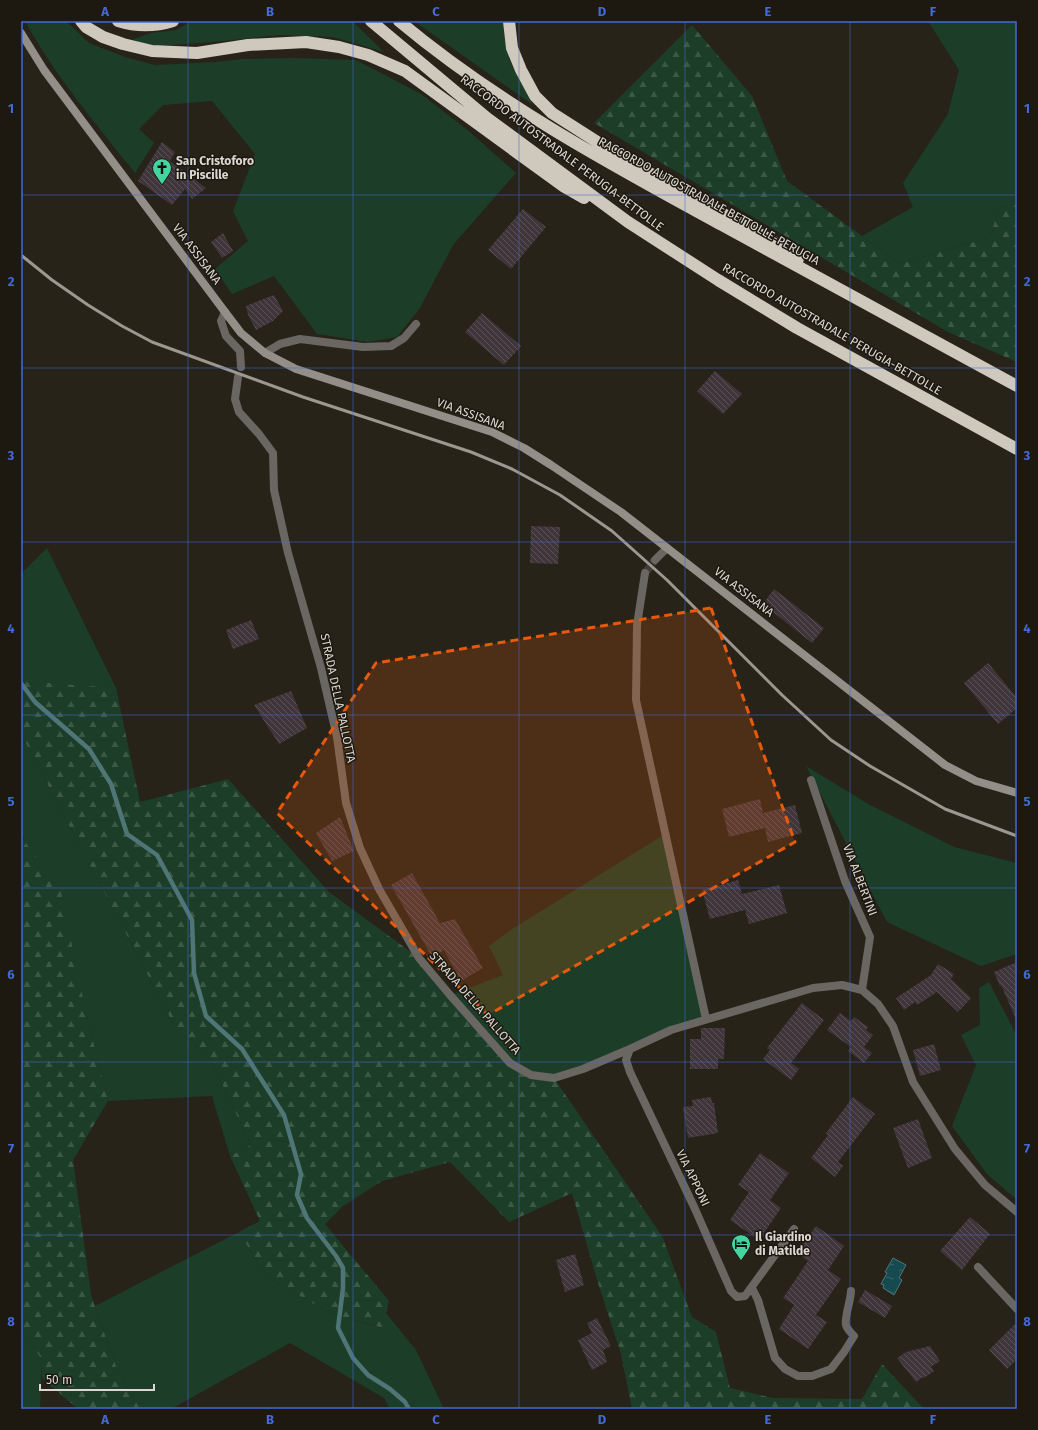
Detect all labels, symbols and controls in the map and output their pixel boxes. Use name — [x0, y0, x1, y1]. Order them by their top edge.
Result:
text: A — [100, 4, 109, 19]
text: B — [266, 4, 274, 19]
text: C — [432, 4, 440, 19]
text: D — [598, 4, 607, 19]
text: E — [765, 4, 772, 19]
text: F — [930, 4, 937, 19]
street label: RACCORDO AUTOSTRADALE PERUGIA-BETTOLLE — [458, 72, 666, 234]
text: 1 — [8, 101, 14, 116]
text: 1 — [1024, 101, 1030, 116]
street label: RACCORDO AUTOSTRADALE BETTOLLE-PERUGIA — [596, 134, 822, 268]
place label: San Cristoforo in Piscille — [176, 154, 254, 182]
church icon: San Cristoforo in Piscille — [151, 157, 173, 185]
street label: VIA ASSISANA — [170, 221, 224, 287]
street label: RACCORDO AUTOSTRADALE PERUGIA-BETTOLLE — [720, 260, 944, 398]
text: 2 — [8, 274, 15, 289]
text: 2 — [1024, 274, 1031, 289]
street label: VIA ASSISANA — [435, 395, 507, 433]
text: 3 — [7, 448, 15, 463]
text: 3 — [1023, 448, 1031, 463]
street label: VIA ASSISANA — [711, 564, 777, 620]
text: 4 — [7, 621, 15, 636]
text: 4 — [1023, 621, 1031, 636]
street label: STRADA DELLA PALLOTTA — [317, 632, 359, 764]
text: 5 — [8, 794, 15, 809]
text: 5 — [1024, 794, 1031, 809]
street label: VIA ALBERTINI — [840, 842, 880, 918]
street label: STRADA DELLA PALLOTTA — [427, 949, 524, 1057]
text: 6 — [7, 967, 15, 982]
text: 6 — [1023, 967, 1031, 982]
text: 7 — [8, 1141, 14, 1156]
text: 7 — [1024, 1141, 1030, 1156]
street label: VIA APPONI — [673, 1147, 713, 1209]
place label: Il Giardino di Matilde — [755, 1230, 812, 1258]
hotel icon: Il Giardino di Matilde — [730, 1233, 752, 1261]
text: 8 — [7, 1314, 15, 1329]
text: 8 — [1023, 1314, 1031, 1329]
scale bar — [40, 1366, 154, 1392]
text: 50 m — [46, 1373, 72, 1387]
text: A — [100, 1412, 109, 1427]
text: B — [266, 1412, 274, 1427]
text: C — [432, 1412, 440, 1427]
text: D — [598, 1412, 607, 1427]
text: E — [765, 1412, 772, 1427]
text: F — [930, 1412, 937, 1427]

